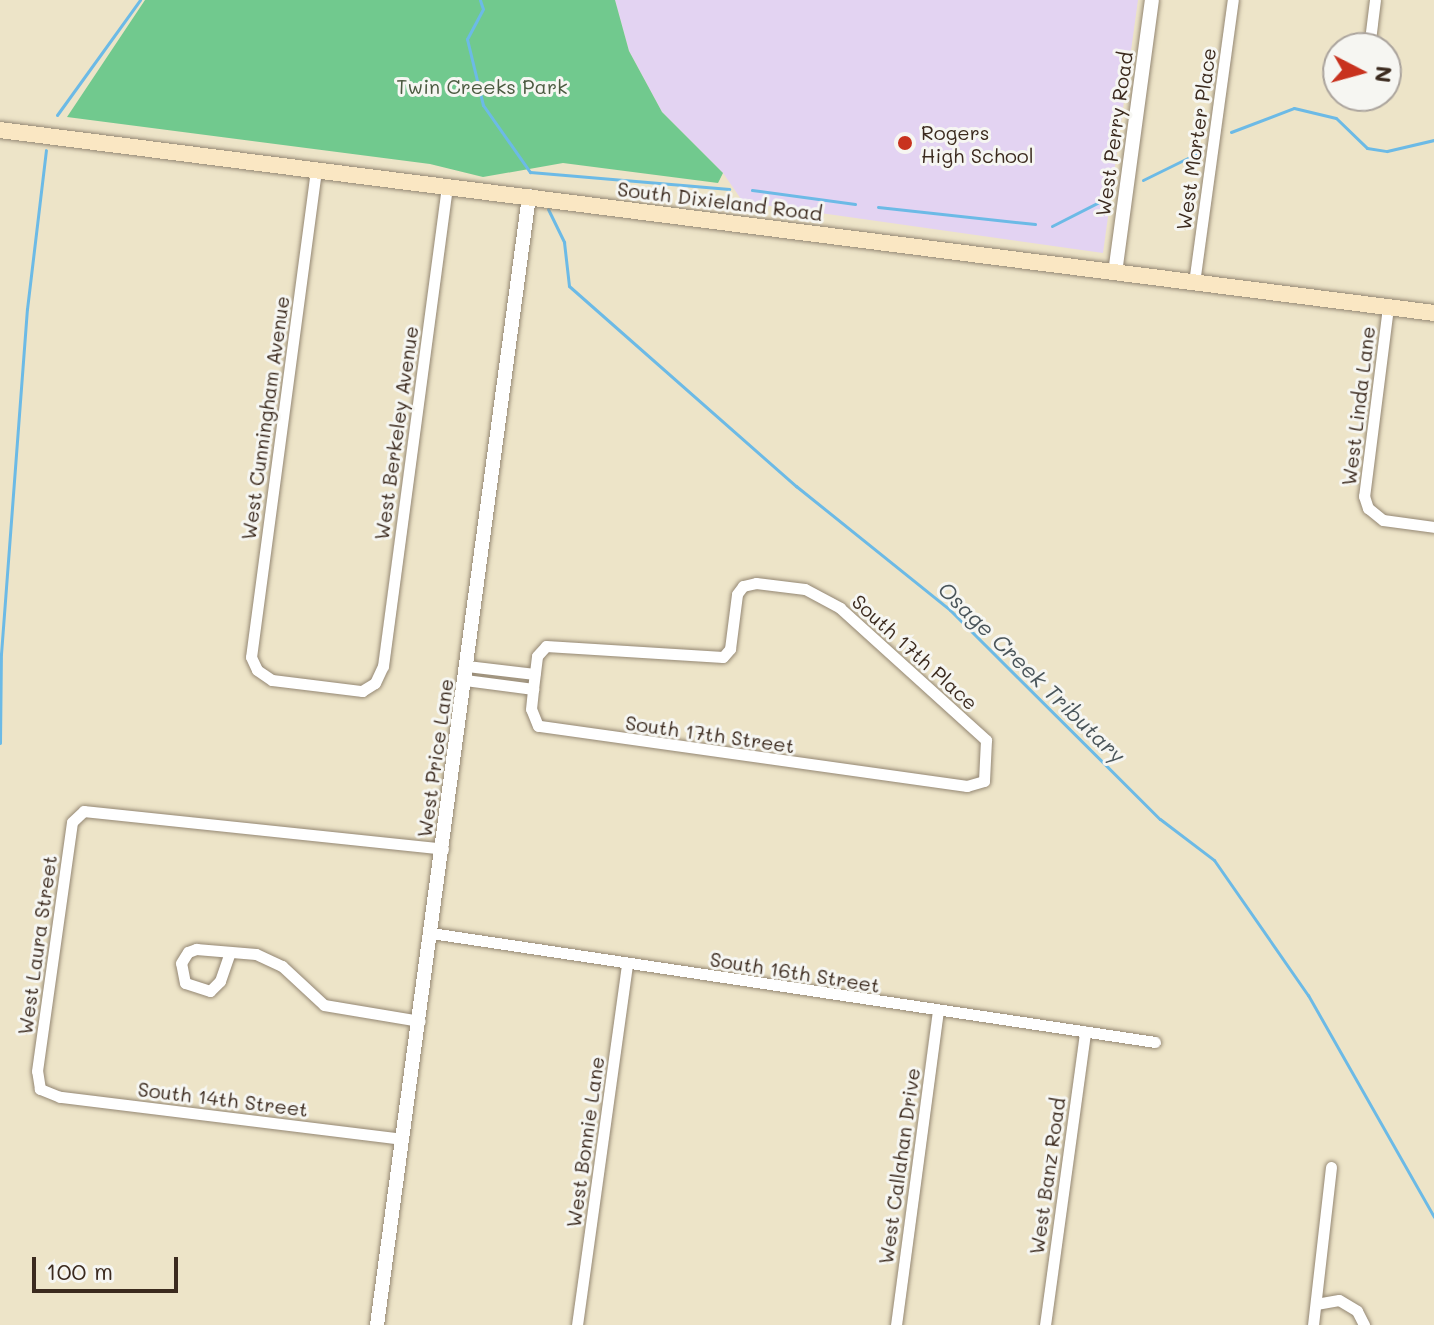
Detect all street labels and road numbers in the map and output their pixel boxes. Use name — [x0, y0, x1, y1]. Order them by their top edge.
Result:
street label: West Morter Place — [1171, 46, 1221, 232]
street label: West Perry Road — [1091, 50, 1137, 218]
street label: South Dixieland Road — [616, 177, 824, 225]
street label: West Cunningham Avenue — [236, 294, 294, 542]
street label: West Berkeley Avenue — [369, 324, 423, 542]
street label: West Linda Lane — [1336, 325, 1380, 487]
street label: South 17th Place — [847, 589, 983, 715]
street label: West Price Lane — [412, 677, 458, 839]
street label: South 17th Street — [624, 710, 796, 758]
street label: West Laura Street — [12, 854, 62, 1036]
street label: South 16th Street — [708, 947, 882, 997]
street label: West Bonnie Lane — [561, 1055, 609, 1229]
street label: West Callahan Drive — [873, 1066, 925, 1266]
street label: South 14th Street — [136, 1077, 310, 1121]
street label: West Banz Road — [1024, 1096, 1070, 1256]

